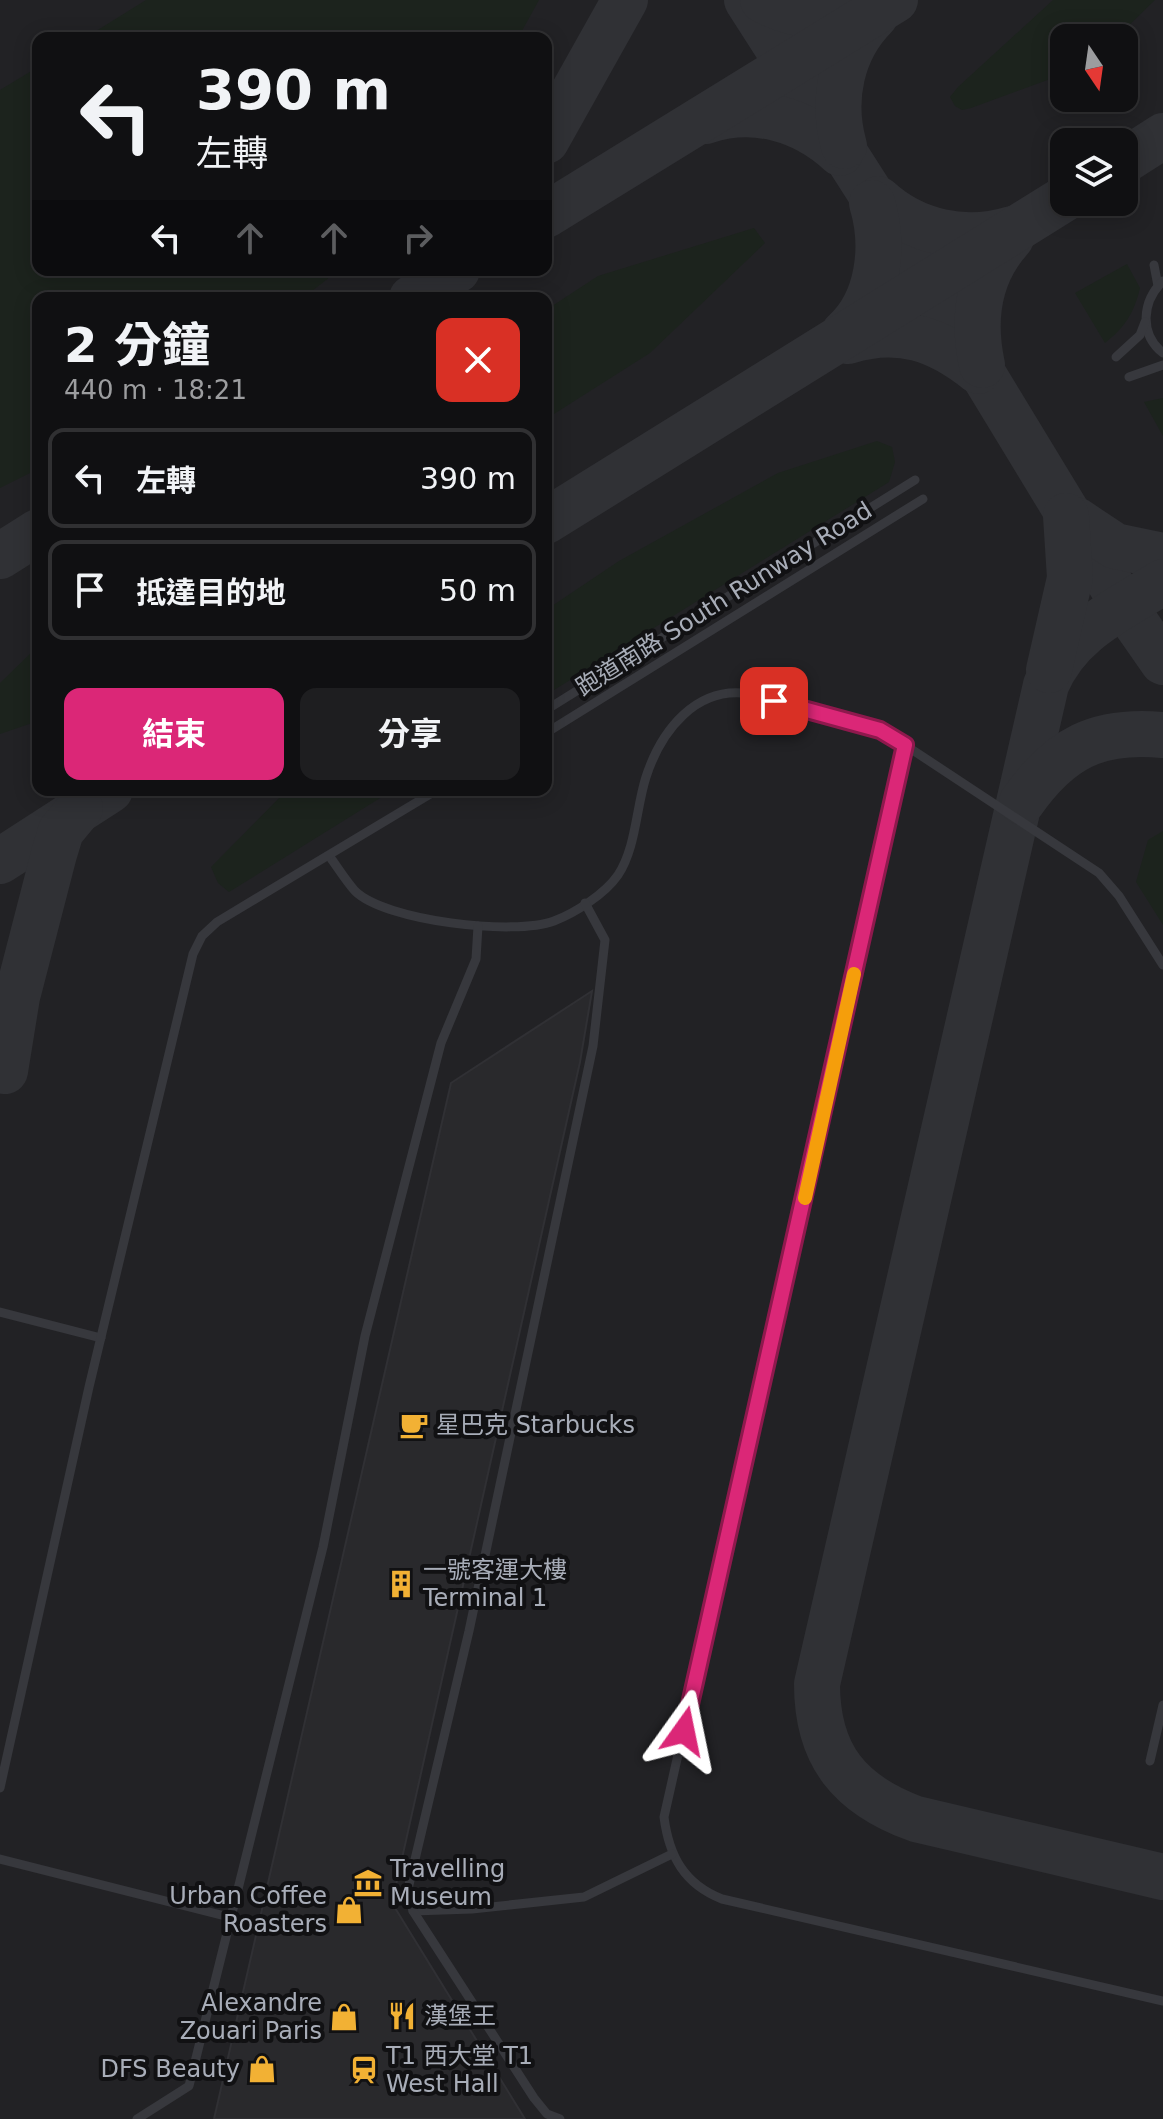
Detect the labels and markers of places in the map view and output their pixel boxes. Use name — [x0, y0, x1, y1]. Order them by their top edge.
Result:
pin — [740, 667, 808, 735]
cafe icon: 星巴克 Starbucks — [399, 1410, 429, 1440]
place label: 星巴克 Starbucks — [436, 1411, 635, 1439]
place label: 一號客運大樓 Terminal 1 — [422, 1556, 567, 1612]
building icon: 一號客運大樓 Terminal 1 — [386, 1569, 416, 1599]
place label: Travelling Museum — [389, 1855, 505, 1911]
museum icon: Travelling Museum — [353, 1868, 383, 1898]
place label: Urban Coffee Roasters — [169, 1882, 327, 1938]
shop icon: Urban Coffee Roasters — [334, 1895, 364, 1925]
place label: Alexandre Zouari Paris — [180, 1989, 322, 2045]
restaurant icon: 漢堡王 — [387, 2001, 417, 2031]
shop icon: Alexandre Zouari Paris — [329, 2002, 359, 2032]
place label: 漢堡王 — [424, 2002, 496, 2030]
place label: T1 西大堂 T1 West Hall — [385, 2042, 533, 2098]
shop icon: DFS Beauty — [247, 2054, 277, 2084]
place label: DFS Beauty — [101, 2055, 240, 2083]
station icon: T1 西大堂 T1 West Hall — [349, 2055, 379, 2085]

